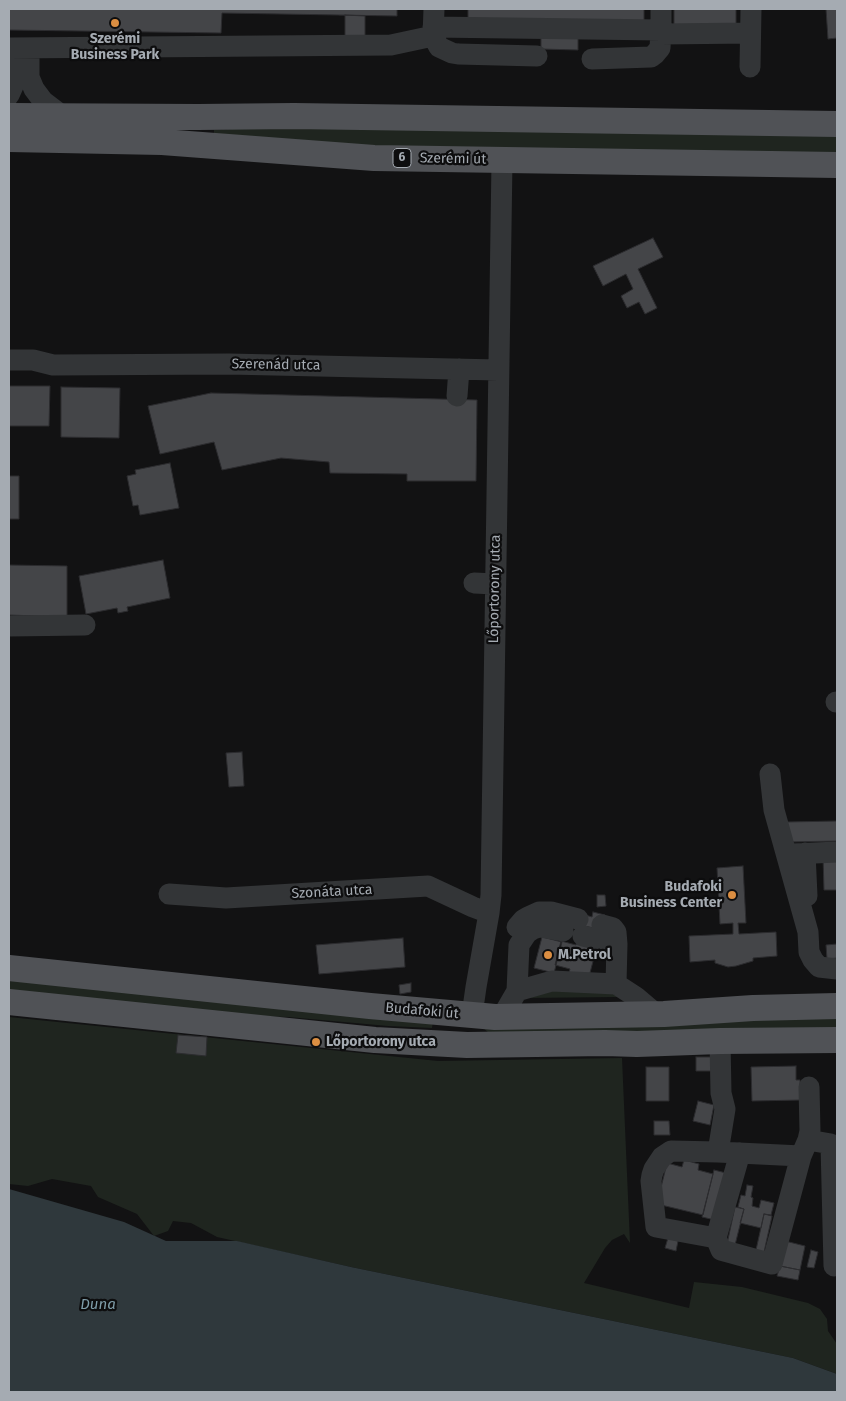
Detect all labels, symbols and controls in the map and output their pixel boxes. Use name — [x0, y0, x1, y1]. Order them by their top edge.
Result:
marker: Szerémi Business Park — [109, 17, 121, 29]
place label: Szerémi Business Park — [71, 31, 159, 64]
road number: 6 — [393, 148, 411, 168]
street label: Szerémi út — [420, 150, 486, 168]
street label: Szerenád utca — [231, 356, 321, 374]
street label: Lőportorony utca — [486, 534, 504, 644]
place label: Budafoki Business Center — [620, 879, 722, 912]
street label: Szonáta utca — [291, 881, 373, 903]
marker: Budafoki Business Center — [726, 889, 738, 901]
place label: M.Petrol — [558, 947, 611, 963]
marker: M.Petrol — [542, 949, 554, 961]
street label: Budafoki út — [385, 999, 459, 1023]
place label: Lőportorony utca — [326, 1034, 436, 1050]
marker: Lőportorony utca — [310, 1036, 322, 1048]
water label: Duna — [80, 1296, 116, 1314]

